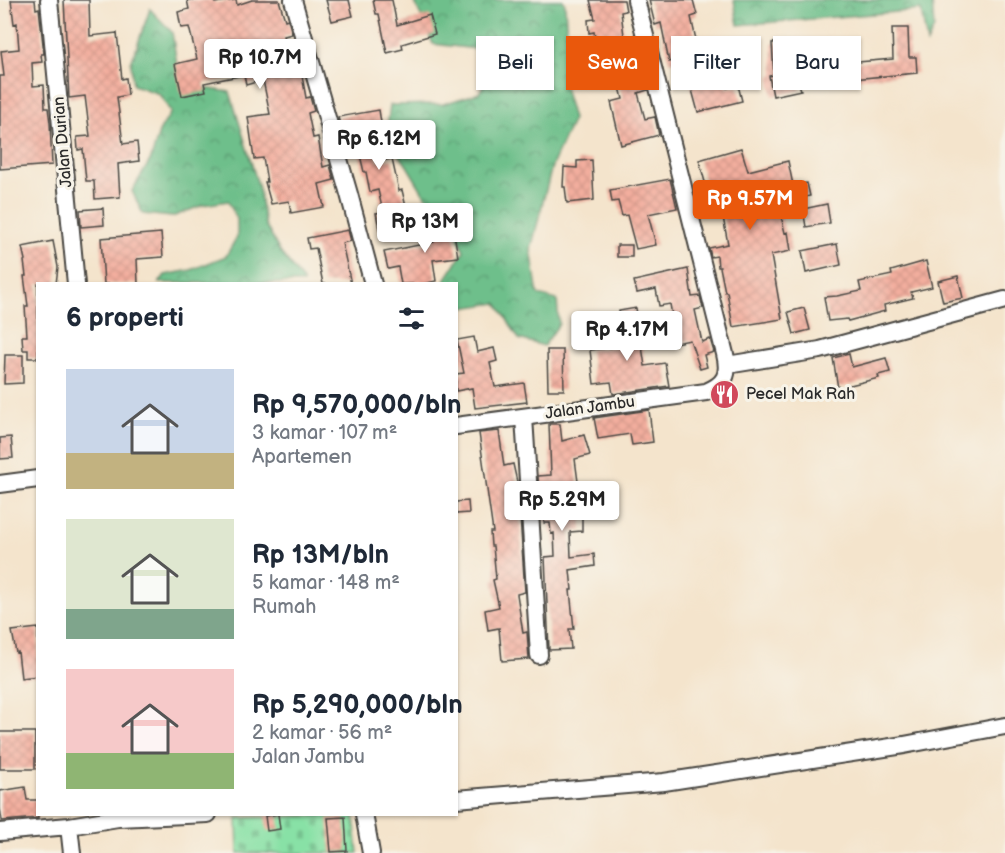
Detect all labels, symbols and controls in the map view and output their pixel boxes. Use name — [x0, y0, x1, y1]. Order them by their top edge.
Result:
chip: Beli — [476, 36, 554, 90]
chip: Sewa — [566, 36, 659, 90]
chip: Filter — [671, 36, 761, 90]
chip: Baru — [773, 36, 861, 90]
pin: Rp 10.7M — [198, 39, 322, 90]
text: Rp 10.7M — [218, 46, 302, 70]
street label: Jalan Durian — [50, 96, 76, 188]
pin: Rp 6.12M — [317, 120, 441, 171]
text: Rp 6.12M — [337, 127, 421, 151]
pin: Rp 9.57M — [688, 180, 812, 231]
text: Rp 9.57M — [707, 187, 793, 211]
pin: Rp 13M — [376, 203, 474, 254]
text: Rp 13M — [391, 210, 459, 234]
icon: filters — [395, 302, 428, 335]
text: 6 properti — [66, 303, 184, 334]
pin: Rp 4.17M — [565, 311, 689, 362]
text: Rp 4.17M — [585, 318, 669, 342]
restaurant icon: Pecel Mak Rah — [709, 378, 741, 410]
place label: Pecel Mak Rah — [746, 385, 855, 404]
text: Rp 9,570,000/bln — [252, 390, 461, 421]
street label: Jalan Jambu — [544, 392, 636, 424]
icon: home — [114, 393, 186, 465]
text: 3 kamar · 107 m² — [252, 421, 397, 445]
text: Apartemen — [252, 445, 352, 469]
pin: Rp 5.29M — [500, 481, 624, 532]
text: Rp 5.29M — [518, 488, 606, 512]
text: Rp 13M/bln — [252, 540, 389, 571]
icon: home — [114, 543, 186, 615]
text: 5 kamar · 148 m² — [252, 571, 400, 595]
text: Rumah — [252, 595, 316, 619]
text: Rp 5,290,000/bln — [252, 690, 463, 721]
icon: home — [114, 693, 186, 765]
text: 2 kamar · 56 m² — [252, 721, 392, 745]
text: Jalan Jambu — [252, 745, 365, 769]

